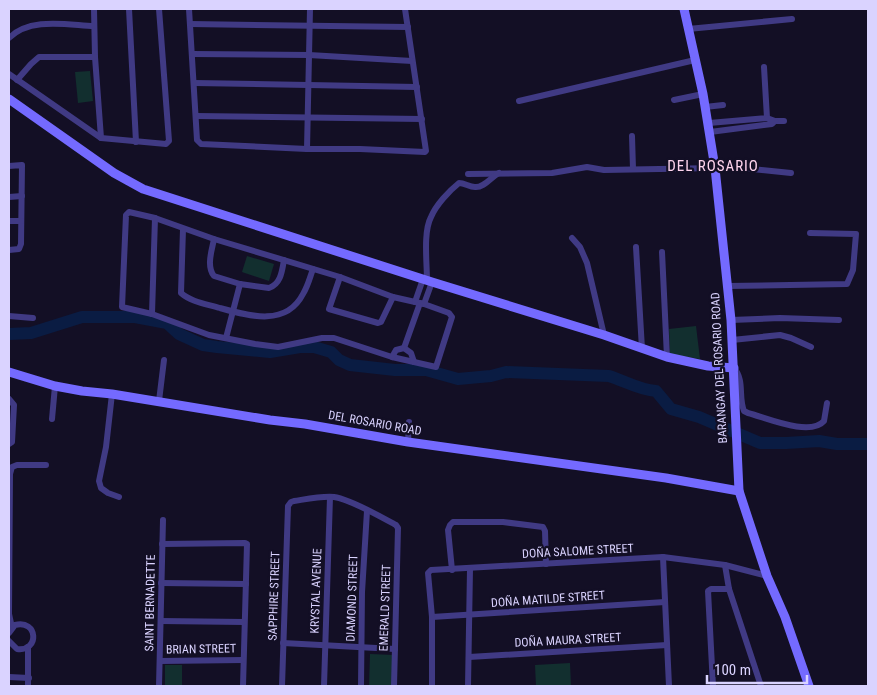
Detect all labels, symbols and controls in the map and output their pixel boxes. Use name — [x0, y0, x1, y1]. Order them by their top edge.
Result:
district label: DEL ROSARIO — [667, 157, 759, 175]
street label: BARANGAY DEL ROSARIO ROAD — [708, 292, 730, 444]
street label: DEL ROSARIO ROAD — [327, 408, 423, 438]
street label: DOÑA SALOME STREET — [522, 539, 634, 561]
street label: KRYSTAL AVENUE — [308, 548, 324, 634]
street label: SAPPHIRE STREET — [265, 551, 283, 641]
street label: SAINT BERNADETTE — [142, 554, 158, 652]
street label: DIAMOND STREET — [343, 554, 361, 642]
street label: EMERALD STREET — [376, 564, 394, 652]
street label: DOÑA MATILDE STREET — [490, 586, 605, 610]
street label: DOÑA MAURA STREET — [514, 628, 622, 650]
street label: BRIAN STREET — [166, 641, 236, 657]
scale bar — [707, 652, 807, 684]
text: 100 m — [714, 661, 751, 679]

